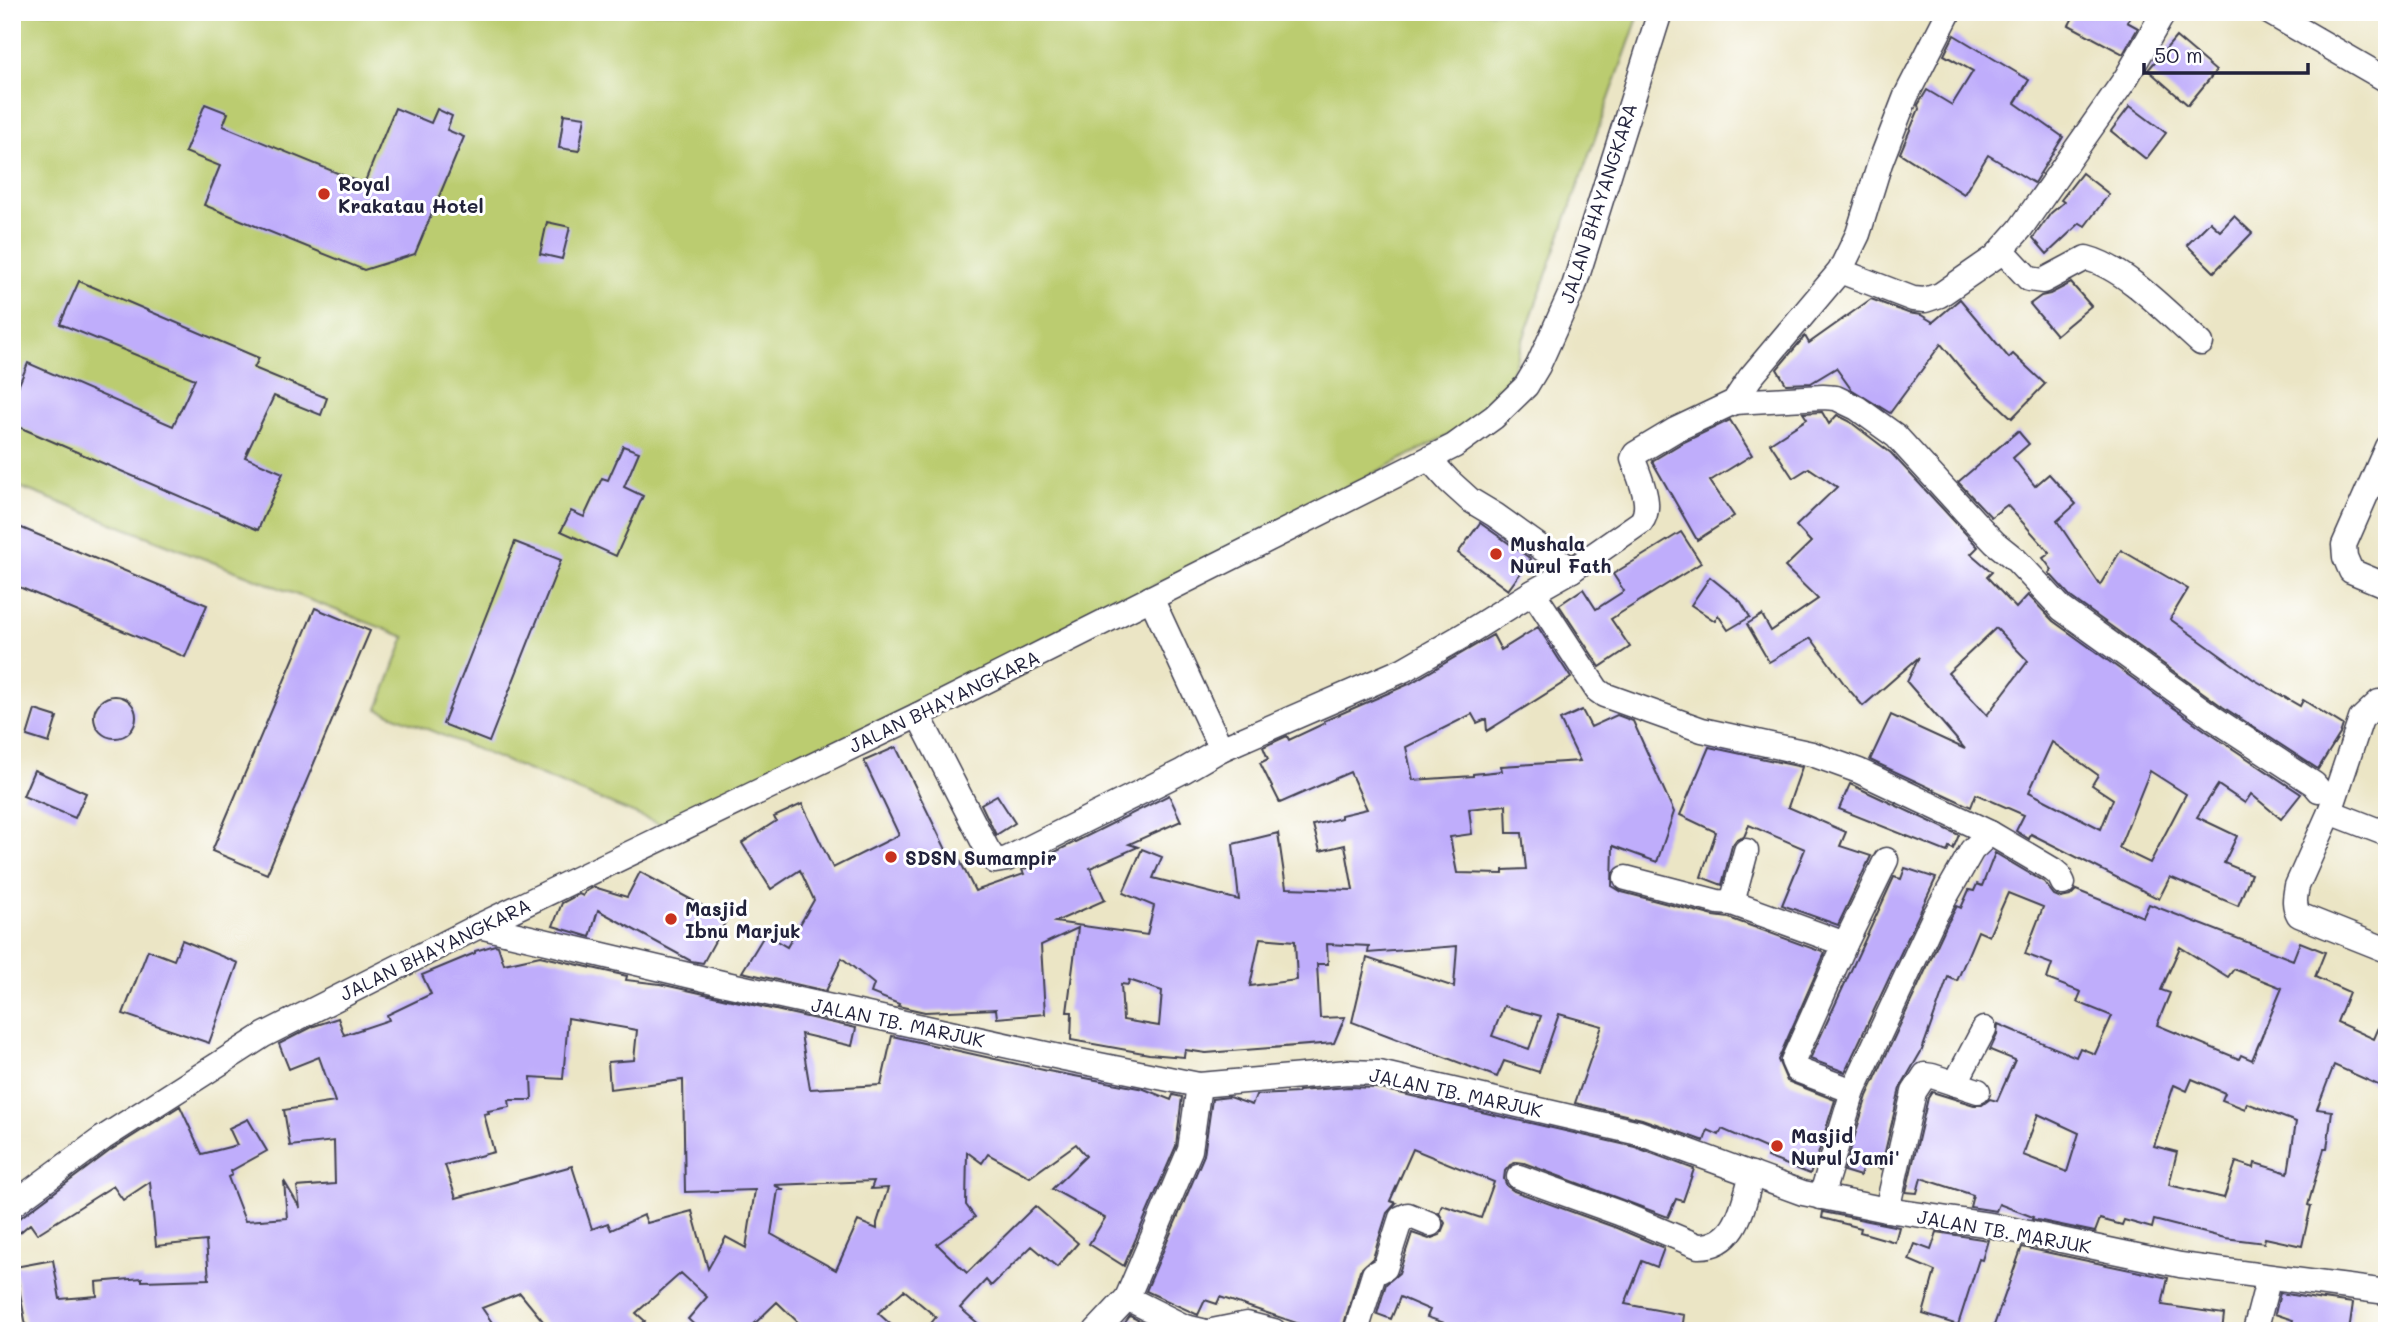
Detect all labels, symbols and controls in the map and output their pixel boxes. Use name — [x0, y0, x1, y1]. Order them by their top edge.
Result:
scale bar — [2144, 32, 2308, 76]
text: 50 m — [2154, 41, 2203, 68]
street label: JALAN BHAYANGKARA — [1554, 100, 1642, 306]
place label: Royal Krakatau Hotel — [338, 171, 484, 218]
marker: Royal Krakatau Hotel — [316, 186, 332, 202]
place label: Mushala Nurul Fath — [1510, 531, 1611, 578]
marker: Mushala Nurul Fath — [1488, 546, 1504, 562]
street label: JALAN BHAYANGKARA — [845, 644, 1043, 758]
place label: SDSN Sumampir — [905, 845, 1057, 870]
marker: SDSN Sumampir — [883, 849, 899, 865]
street label: JALAN BHAYANGKARA — [336, 892, 534, 1006]
place label: Masjid Ibnu Marjuk — [685, 896, 801, 943]
marker: Masjid Ibnu Marjuk — [663, 911, 679, 927]
street label: JALAN TB. MARJUK — [809, 991, 987, 1053]
street label: JALAN TB. MARJUK — [1367, 1061, 1545, 1123]
place label: Masjid Nurul Jami' — [1791, 1123, 1900, 1170]
marker: Masjid Nurul Jami' — [1769, 1138, 1785, 1154]
street label: JALAN TB. MARJUK — [1915, 1203, 2093, 1259]

